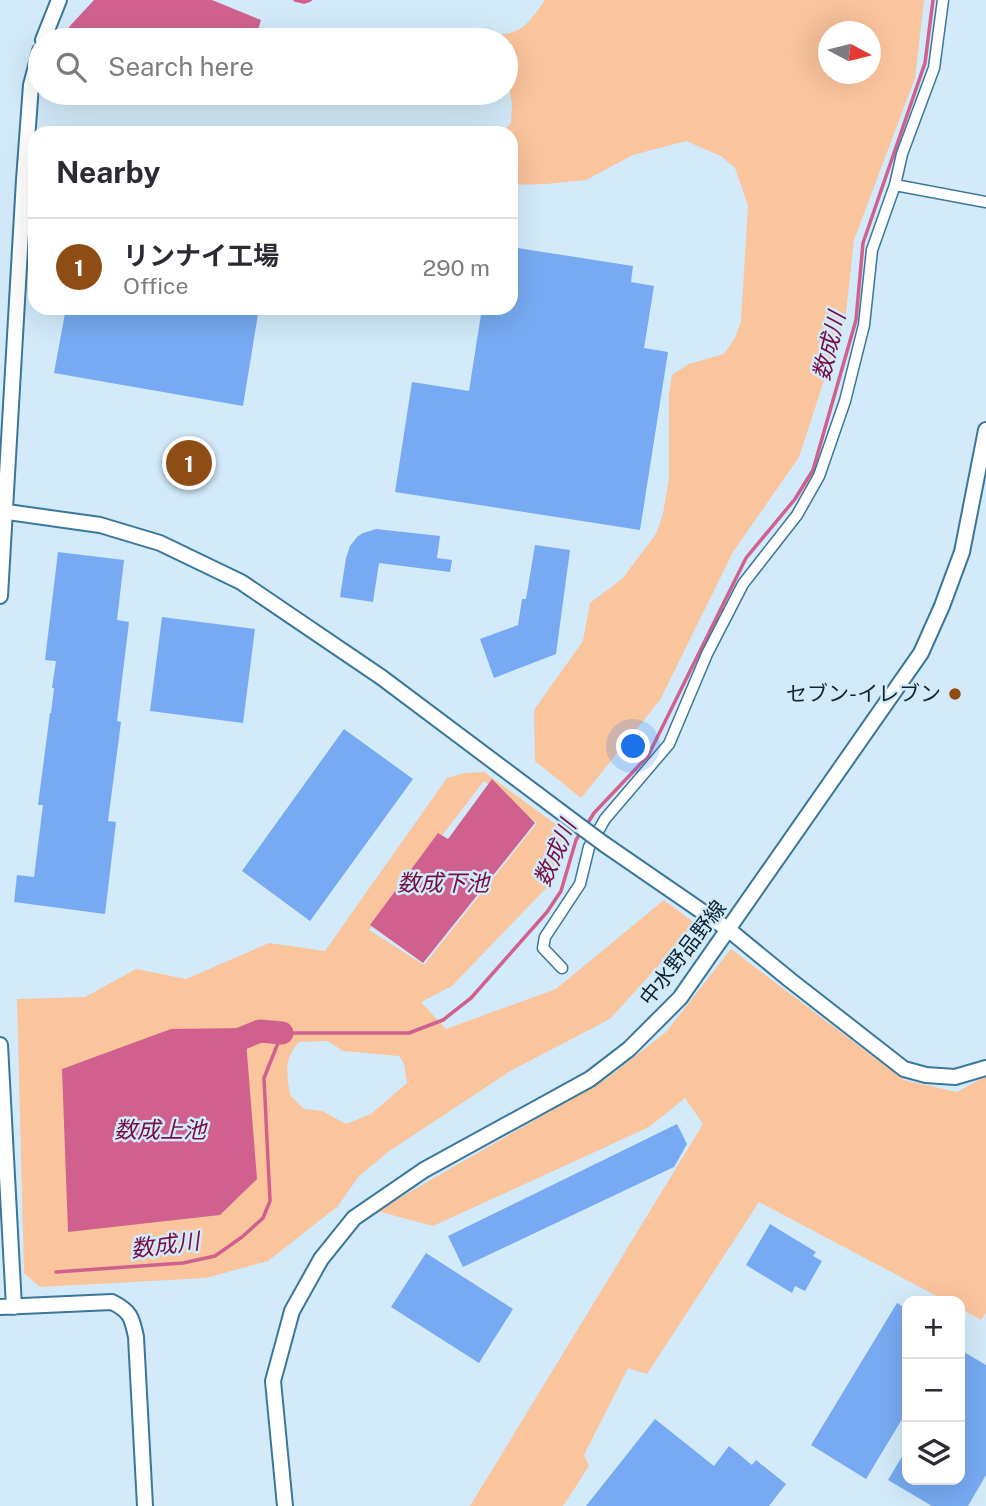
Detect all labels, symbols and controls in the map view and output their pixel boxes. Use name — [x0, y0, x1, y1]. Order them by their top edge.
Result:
north arrow — [818, 21, 881, 84]
search box — [28, 28, 518, 105]
icon: search — [52, 48, 90, 86]
text: Search here — [108, 51, 254, 82]
text: Nearby — [56, 154, 160, 190]
text: リンナイ工場 — [123, 240, 279, 271]
text: 1 — [74, 254, 84, 281]
text: 290 m — [423, 254, 490, 281]
text: Office — [123, 272, 189, 299]
water label: 数成川 — [807, 306, 851, 383]
pin: 1 — [166, 437, 212, 489]
place label: セブン-イレブン — [786, 681, 941, 706]
marker: セブン-イレブン — [947, 686, 963, 702]
your location — [616, 729, 650, 763]
water label: 数成川 — [528, 813, 582, 890]
water label: 数成下池 — [397, 869, 491, 896]
street label: 中水野品野線 — [634, 895, 731, 1010]
water label: 数成上池 — [114, 1116, 208, 1143]
water label: 数成川 — [129, 1227, 204, 1262]
map controls — [902, 1296, 965, 1485]
button: + — [902, 1296, 965, 1359]
button: − — [902, 1359, 965, 1422]
button: layers — [902, 1422, 965, 1485]

